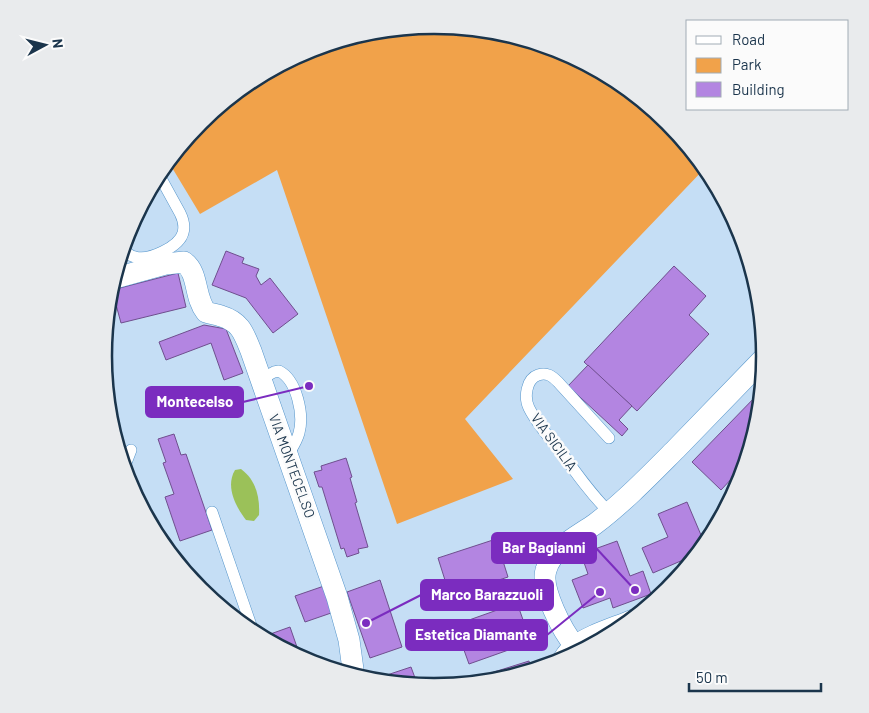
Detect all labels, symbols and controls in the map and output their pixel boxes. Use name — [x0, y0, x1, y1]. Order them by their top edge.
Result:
north arrow — [20, 20, 70, 70]
legend — [686, 20, 849, 110]
text: Road — [732, 30, 765, 48]
text: N — [49, 38, 67, 49]
text: Park — [732, 55, 762, 73]
text: Building — [732, 80, 785, 98]
callout: Montecelso — [146, 387, 243, 417]
text: Montecelso — [157, 392, 233, 410]
street label: VIA SICILIA — [528, 410, 581, 474]
street label: VIA MONTECELSO — [266, 411, 319, 520]
callout: Bar Bagianni — [492, 533, 596, 563]
text: Bar Bagianni — [502, 538, 586, 556]
callout: Marco Barazzuoli — [421, 580, 553, 610]
text: Marco Barazzuoli — [431, 585, 543, 603]
callout: Estetica Diamante — [406, 620, 547, 650]
text: Estetica Diamante — [415, 625, 537, 643]
scale bar — [689, 660, 822, 692]
text: 50 m — [696, 668, 728, 686]

